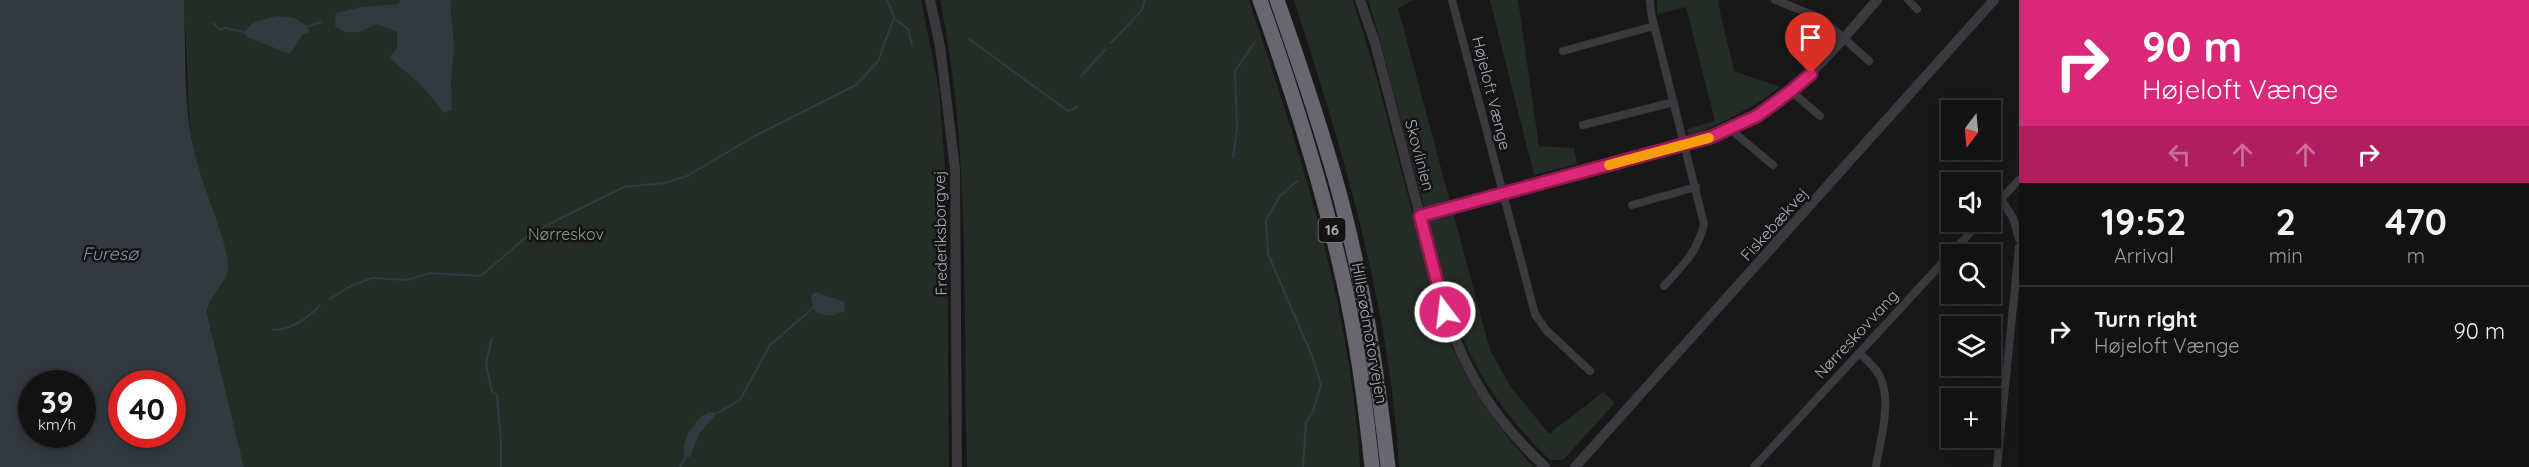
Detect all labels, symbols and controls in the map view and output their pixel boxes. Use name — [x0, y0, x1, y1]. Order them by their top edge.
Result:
pin — [1785, 12, 1836, 74]
text: 90 m — [2142, 20, 2242, 73]
icon: arrive — [1794, 21, 1827, 54]
icon: right — [2043, 24, 2121, 102]
street label: Højeloft Vænge — [1468, 34, 1516, 152]
text: Højeloft Vænge — [2142, 72, 2338, 106]
north arrow — [1941, 100, 2001, 160]
map controls — [1941, 100, 2001, 448]
street label: Skovlinien — [1401, 117, 1439, 193]
icon: left — [2163, 138, 2196, 171]
icon: ahead — [2226, 138, 2259, 171]
icon: ahead — [2289, 138, 2322, 171]
icon: right — [2352, 138, 2385, 171]
street label: Frederiksborgvej — [929, 170, 951, 296]
button: sound — [1941, 172, 2001, 232]
street label: Fiskebækvej — [1736, 183, 1812, 265]
text: 19:52 — [2101, 199, 2187, 244]
text: 2 — [2276, 199, 2296, 244]
text: 470 — [2385, 199, 2447, 244]
road number: 16 — [1318, 218, 1346, 242]
park label: Nørreskov — [528, 224, 604, 244]
water label: Furesø — [82, 242, 140, 265]
text: Arrival — [2114, 243, 2174, 268]
text: min — [2269, 243, 2303, 268]
text: m — [2407, 243, 2425, 268]
button: search — [1941, 244, 2001, 304]
street label: Hillerødmotorvejen — [1348, 261, 1392, 405]
position arrow — [1413, 280, 1477, 344]
street label: Nørreskovvang — [1810, 285, 1902, 383]
text: Turn right — [2094, 305, 2198, 333]
icon: right — [2043, 315, 2076, 348]
button: layers — [1941, 316, 2001, 376]
text: 90 m — [2454, 317, 2505, 345]
text: Højeloft Vænge — [2094, 333, 2239, 358]
speed limit sign: 40 — [108, 370, 186, 448]
text: 39 — [40, 383, 74, 421]
button: + — [1941, 388, 2001, 448]
text: km/h — [38, 415, 76, 434]

